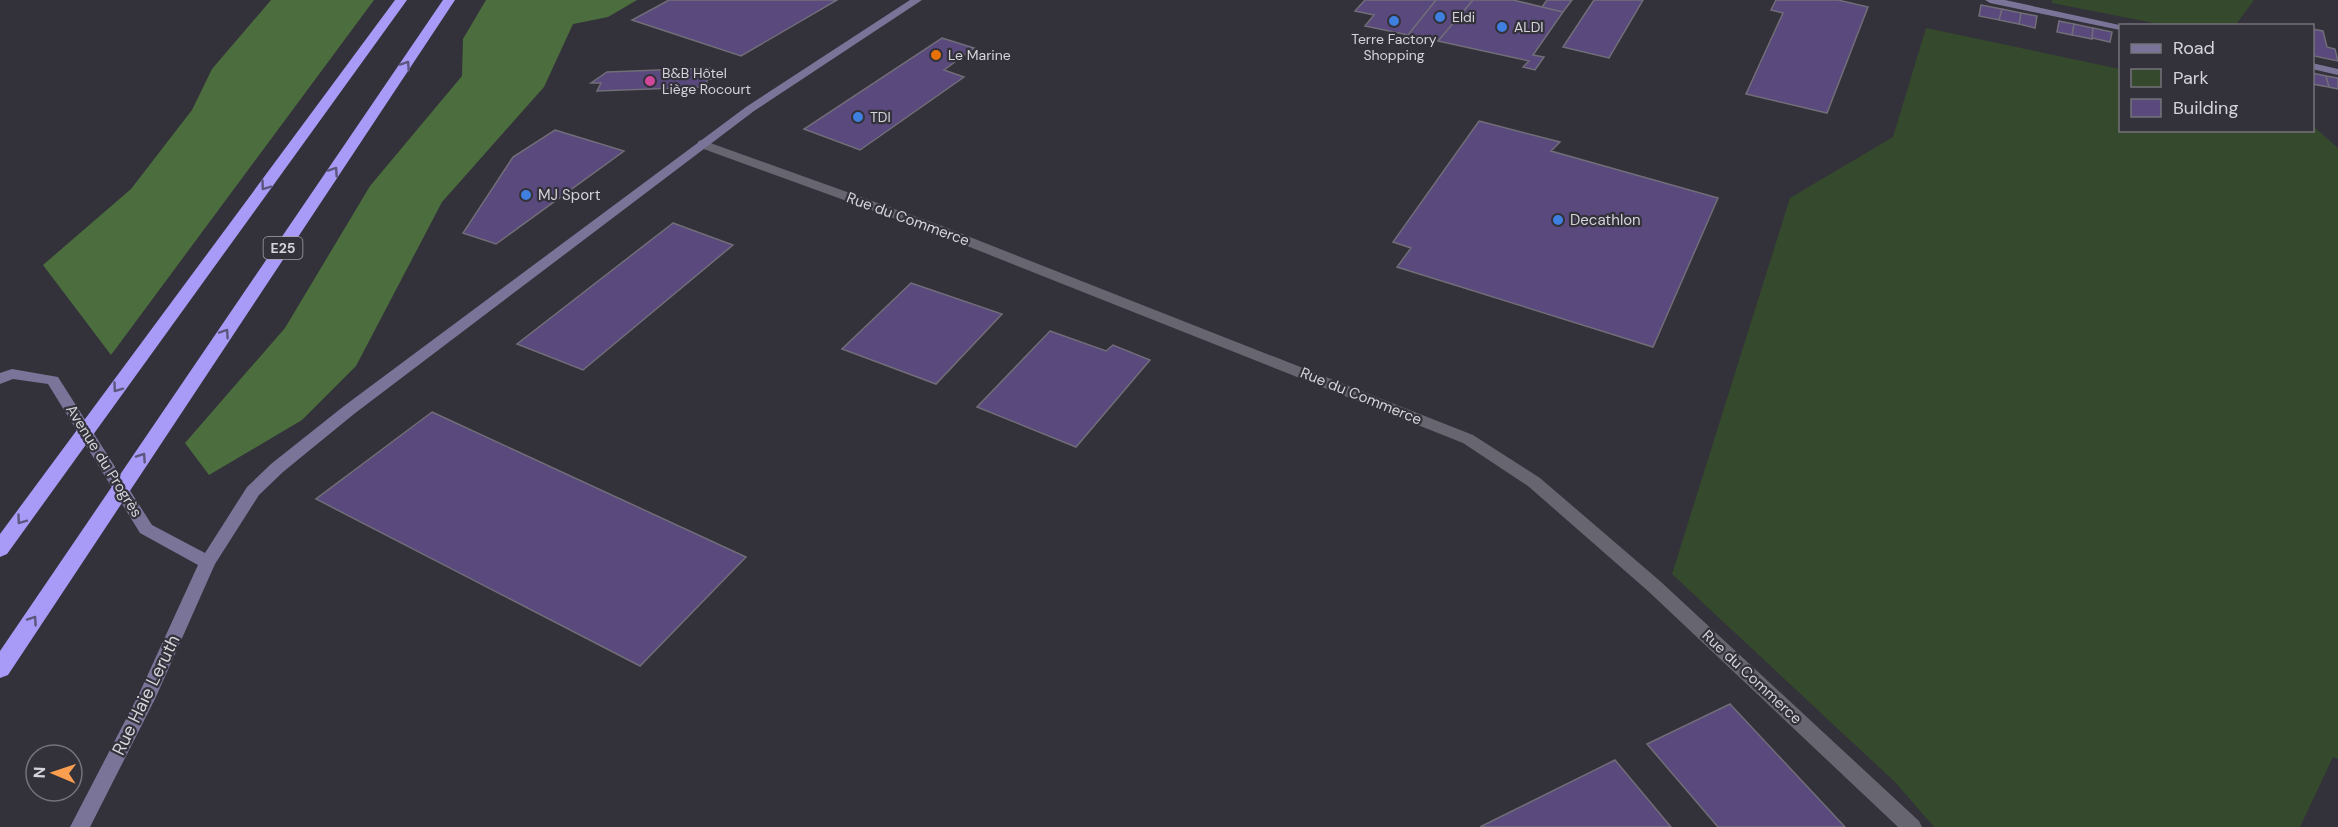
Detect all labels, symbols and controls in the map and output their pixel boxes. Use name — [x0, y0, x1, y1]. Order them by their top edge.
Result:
place label: Eldi — [1452, 8, 1475, 26]
marker: Eldi — [1433, 10, 1447, 24]
marker: Terre Factory Shopping — [1387, 14, 1401, 28]
place label: ALDI — [1514, 18, 1544, 36]
marker: ALDI — [1495, 20, 1509, 34]
legend — [2119, 24, 2314, 132]
place label: Terre Factory Shopping — [1351, 30, 1437, 64]
text: Road — [2173, 36, 2215, 60]
place label: Le Marine — [948, 46, 1011, 64]
marker: Le Marine — [929, 48, 943, 62]
one-way arrow — [399, 61, 410, 72]
place label: B&B Hôtel Liège Rocourt — [662, 64, 751, 98]
text: Park — [2173, 66, 2209, 90]
marker: B&B Hôtel Liège Rocourt — [643, 74, 657, 88]
text: Building — [2173, 96, 2238, 120]
place label: TDI — [870, 108, 891, 126]
marker: TDI — [851, 110, 865, 124]
one-way arrow — [327, 167, 338, 178]
one-way arrow — [261, 179, 272, 190]
place label: MJ Sport — [538, 185, 601, 205]
street label: Rue du Commerce — [844, 187, 972, 251]
marker: MJ Sport — [519, 188, 533, 202]
place label: Decathlon — [1570, 210, 1641, 230]
marker: Decathlon — [1551, 213, 1565, 227]
road number: E25 — [264, 237, 302, 259]
one-way arrow — [218, 329, 229, 340]
street label: Rue du Commerce — [1297, 363, 1425, 429]
one-way arrow — [113, 382, 124, 393]
street label: Avenue du Progrès — [61, 401, 147, 521]
one-way arrow — [135, 452, 146, 463]
one-way arrow — [17, 514, 28, 525]
one-way arrow — [26, 616, 37, 627]
street label: Rue du Commerce — [1698, 626, 1806, 728]
street label: Rue Haie Leruth — [106, 631, 186, 759]
north arrow — [24, 743, 84, 803]
text: N — [29, 766, 50, 779]

